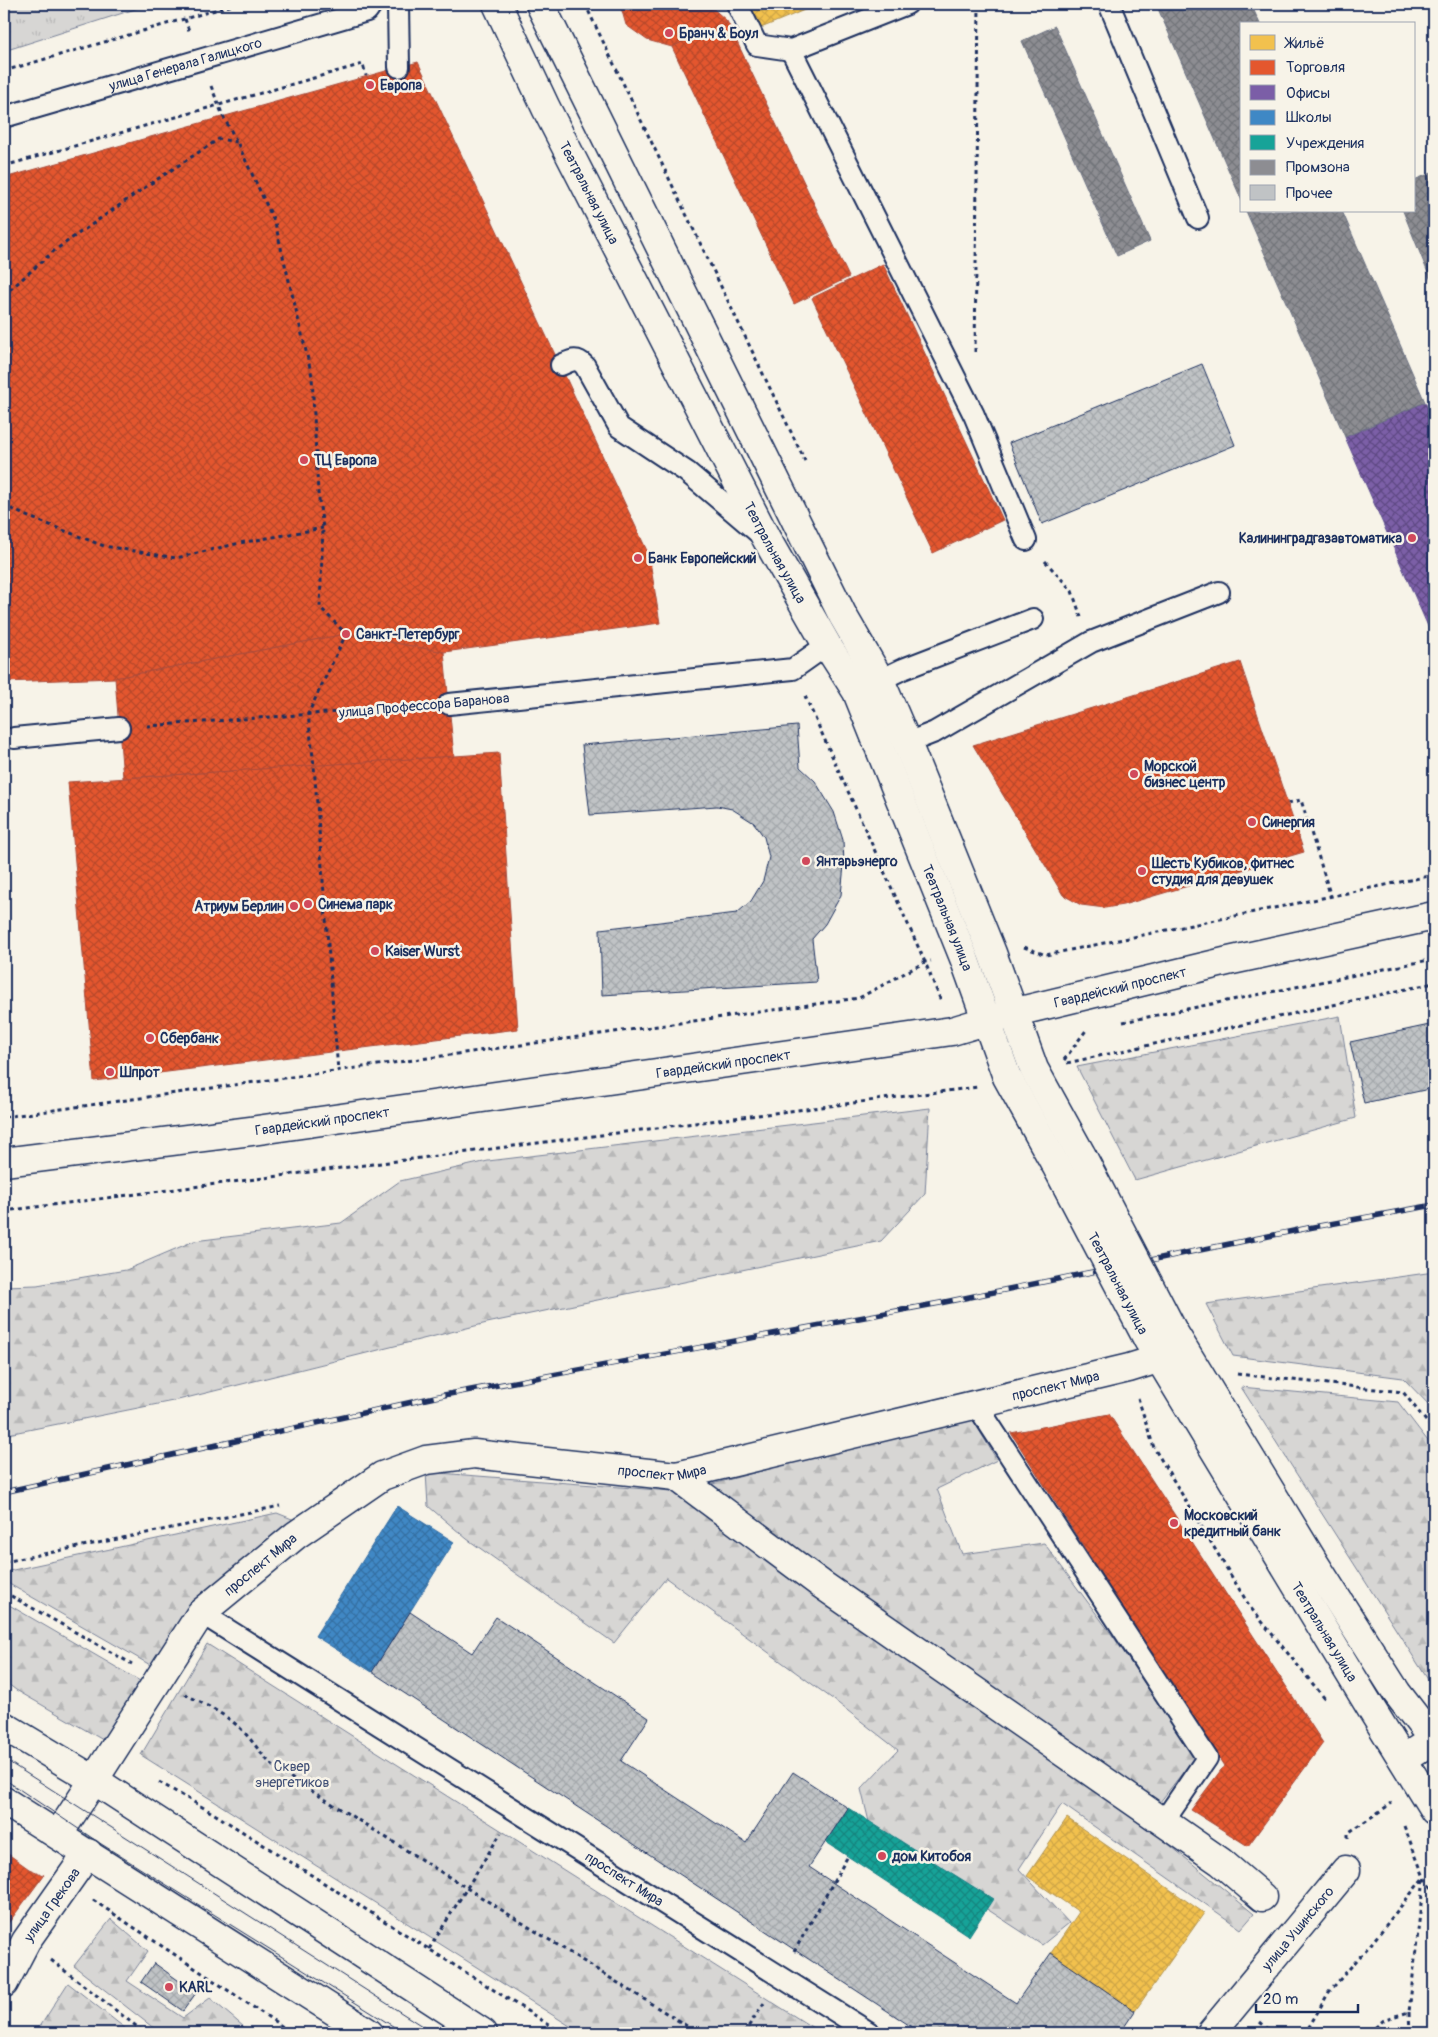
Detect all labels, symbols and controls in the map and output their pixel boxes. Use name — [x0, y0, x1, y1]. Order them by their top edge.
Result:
legend — [1240, 22, 1416, 212]
place label: Бранч & Боул — [679, 25, 759, 42]
marker: Бранч & Боул — [663, 27, 675, 39]
street label: улица Генерала Галицкого — [106, 34, 264, 95]
text: Жильё — [1284, 34, 1325, 53]
text: Торговля — [1286, 58, 1345, 77]
place label: Европа — [380, 77, 422, 94]
marker: Европа — [364, 79, 376, 91]
text: Офисы — [1286, 84, 1330, 103]
text: Школы — [1286, 108, 1332, 127]
text: Учреждения — [1286, 134, 1364, 153]
street label: Театральная улица — [555, 139, 622, 247]
text: Промзона — [1286, 158, 1350, 177]
text: Прочее — [1286, 184, 1333, 203]
place label: ТЦ Европа — [313, 452, 377, 469]
marker: ТЦ Европа — [298, 454, 310, 466]
street label: Театральная улица — [740, 499, 809, 606]
place label: Калининградгазавтоматика — [1239, 530, 1402, 547]
marker: Калининградгазавтоматика — [1406, 532, 1418, 544]
place label: Банк Европейский — [648, 550, 757, 567]
marker: Банк Европейский — [632, 552, 644, 564]
place label: Санкт-Петербург — [356, 626, 460, 643]
marker: Санкт-Петербург — [340, 628, 352, 640]
street label: улица Профессора Баранова — [337, 690, 510, 722]
place label: Морской бизнес центр — [1144, 758, 1226, 791]
marker: Морской бизнес центр — [1128, 768, 1140, 780]
place label: Синергия — [1262, 814, 1315, 831]
marker: Синергия — [1246, 816, 1258, 828]
place label: Янтарьэнерго — [816, 853, 898, 870]
marker: Янтарьэнерго — [800, 855, 812, 867]
place label: Шесть Кубиков, фитнес студия для девушек — [1151, 855, 1294, 888]
street label: Театральная улица — [918, 862, 976, 973]
marker: Шесть Кубиков, фитнес студия для девушек — [1136, 865, 1148, 877]
place label: Синема парк — [318, 896, 393, 913]
place label: Атриум Берлин — [194, 898, 284, 915]
marker: Синема парк — [302, 898, 314, 910]
marker: Атриум Берлин — [288, 900, 300, 912]
place label: Kaiser Wurst — [385, 943, 460, 960]
marker: Kaiser Wurst — [369, 945, 381, 957]
street label: Гвардейский проспект — [1052, 963, 1188, 1012]
place label: Сбербанк — [160, 1030, 219, 1047]
marker: Сбербанк — [144, 1032, 156, 1044]
street label: Гвардейский проспект — [655, 1046, 792, 1082]
place label: Шпрот — [119, 1064, 161, 1081]
marker: Шпрот — [104, 1066, 116, 1078]
street label: Гвардейский проспект — [254, 1103, 391, 1139]
street label: Театральная улица — [1084, 1229, 1152, 1337]
street label: проспект Мира — [1010, 1367, 1101, 1405]
street label: проспект Мира — [617, 1461, 708, 1485]
place label: Московский кредитный банк — [1184, 1507, 1281, 1540]
marker: Московский кредитный банк — [1168, 1517, 1180, 1529]
street label: проспект Мира — [221, 1530, 300, 1600]
street label: Театральная улица — [1288, 1579, 1361, 1685]
park label: Сквер энергетиков — [255, 1758, 329, 1791]
street label: проспект Мира — [582, 1848, 666, 1910]
place label: дом Китобоя — [891, 1848, 972, 1865]
marker: дом Китобоя — [876, 1850, 888, 1862]
street label: улица Грекова — [20, 1865, 84, 1946]
street label: улица Ушинского — [1258, 1883, 1338, 1975]
place label: KARL — [179, 1979, 213, 1996]
marker: KARL — [163, 1981, 175, 1993]
scale bar — [1256, 1982, 1358, 2014]
text: 20 m — [1263, 1990, 1298, 2009]

